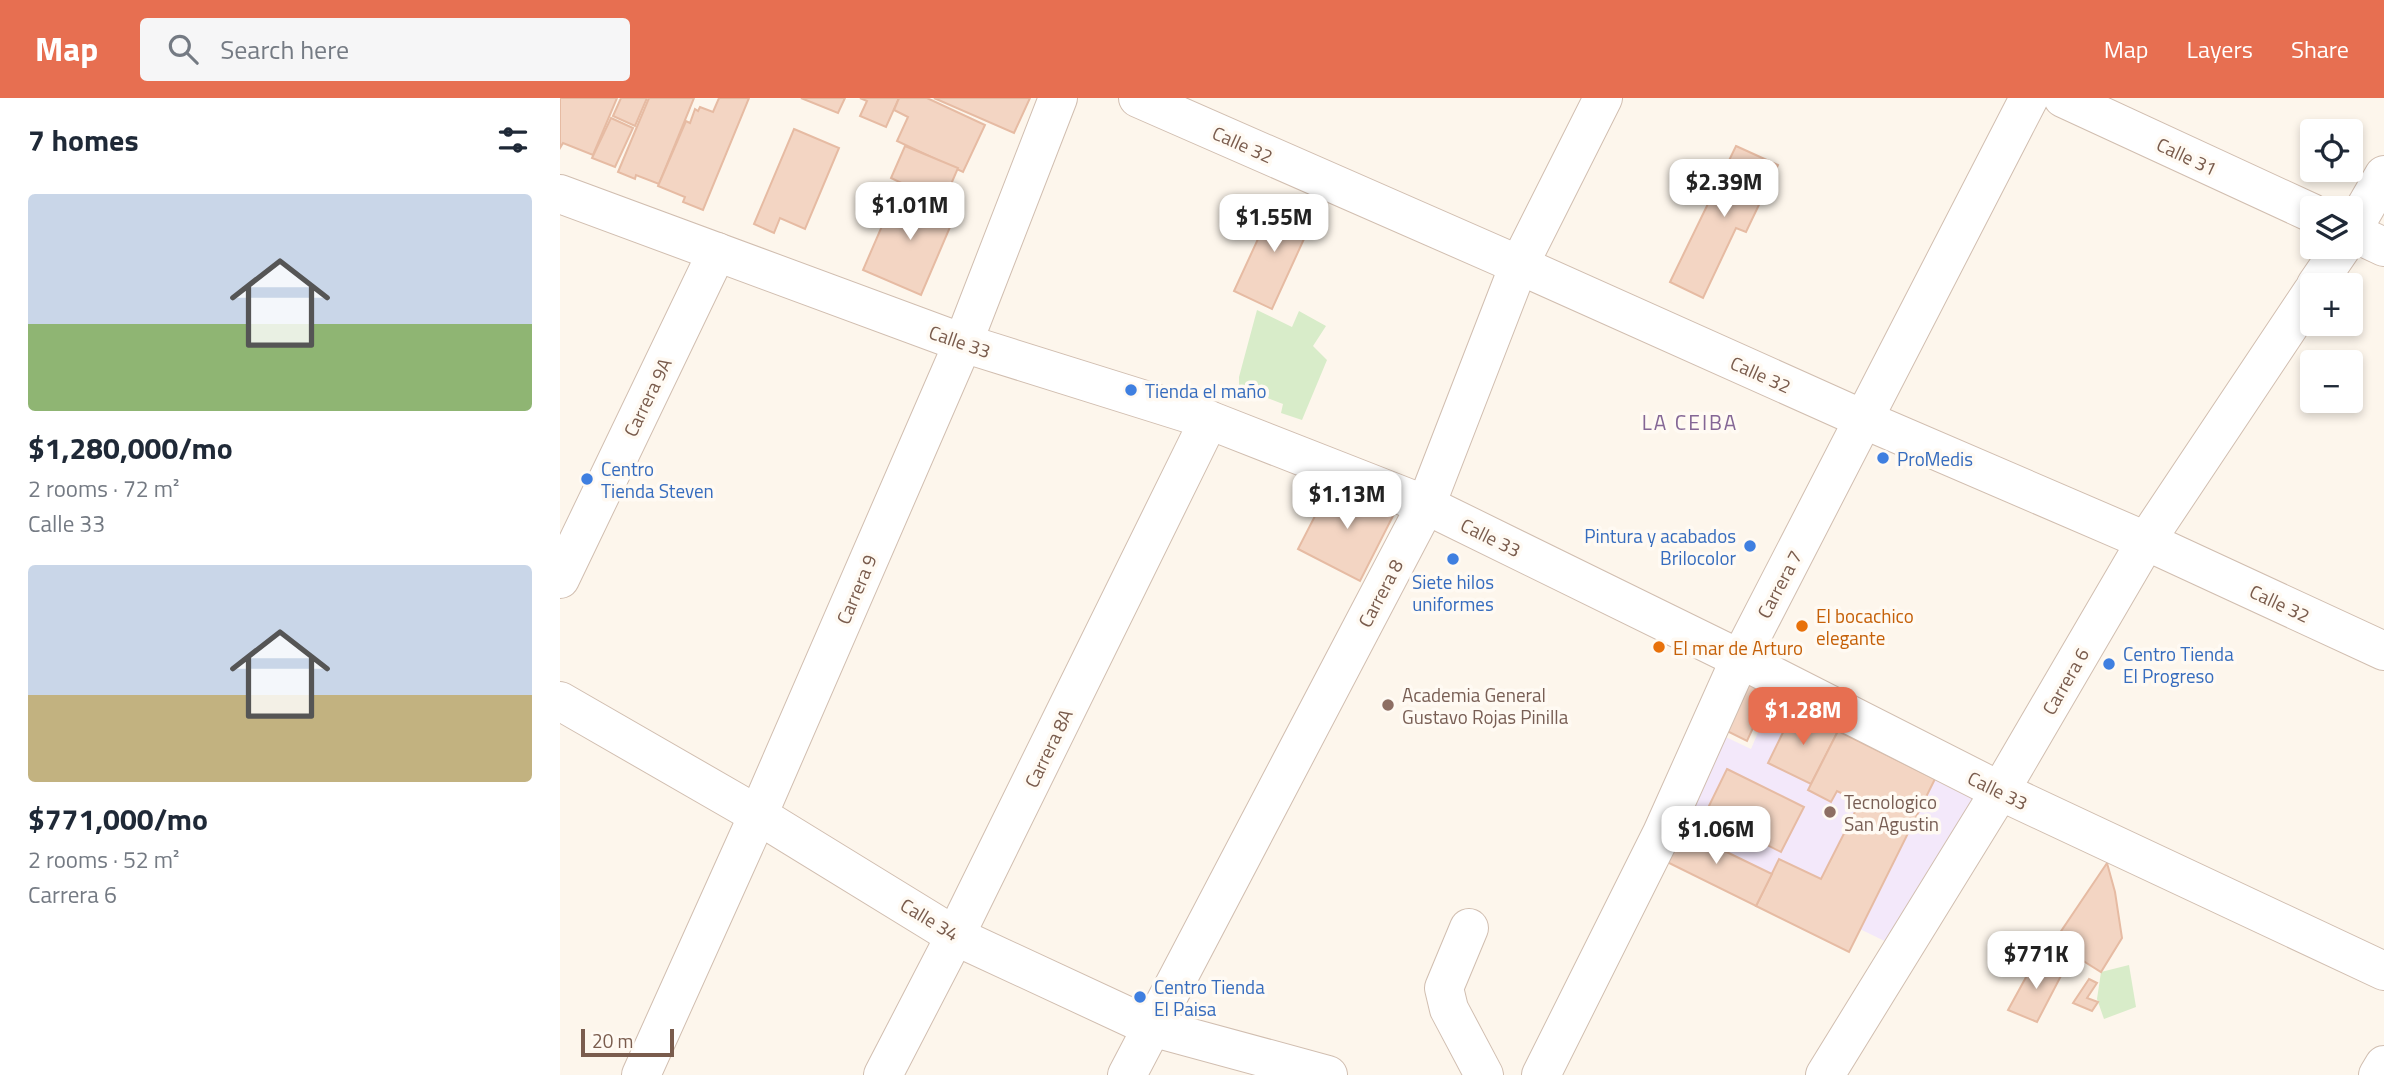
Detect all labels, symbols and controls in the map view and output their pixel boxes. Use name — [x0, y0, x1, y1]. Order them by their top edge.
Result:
search box — [140, 18, 630, 81]
text: Map — [35, 24, 98, 74]
icon: search — [164, 30, 202, 68]
text: Search here — [220, 30, 349, 69]
text: Map — [2104, 31, 2149, 67]
text: Layers — [2187, 31, 2253, 67]
text: Share — [2291, 31, 2349, 67]
text: 7 homes — [28, 117, 139, 163]
street label: Calle 32 — [1208, 118, 1278, 170]
map controls — [2300, 119, 2363, 413]
button: locate — [2300, 119, 2363, 182]
icon: filters — [494, 121, 532, 159]
street label: Calle 31 — [2152, 129, 2222, 183]
pin: $2.39M — [1667, 159, 1781, 219]
text: $2.39M — [1685, 164, 1763, 199]
pin: $1.01M — [853, 183, 967, 242]
text: $1.01M — [871, 187, 949, 222]
pin: $1.55M — [1217, 194, 1331, 254]
button: layers — [2300, 196, 2363, 259]
text: $1.55M — [1235, 199, 1313, 234]
icon: home — [217, 240, 343, 366]
button: + — [2300, 273, 2363, 336]
street label: Calle 33 — [925, 317, 995, 365]
street label: Calle 32 — [1726, 348, 1796, 400]
button: − — [2300, 350, 2363, 413]
street label: Carrera 9A — [615, 353, 679, 441]
place label: Tienda el maño — [1145, 376, 1267, 405]
marker: Tienda el maño — [1123, 382, 1139, 398]
district label: LA CEIBA — [1642, 406, 1738, 438]
text: $1,280,000/mo — [28, 425, 233, 471]
place label: ProMedis — [1897, 444, 1973, 473]
marker: ProMedis — [1875, 450, 1891, 466]
place label: Centro Tienda Steven — [601, 454, 714, 505]
text: 2 rooms · 72 m² — [28, 471, 179, 506]
marker: Centro Tienda Steven — [579, 471, 595, 487]
pin: $1.13M — [1290, 472, 1404, 531]
text: $1.13M — [1308, 476, 1386, 511]
text: Calle 33 — [28, 506, 105, 541]
street label: Calle 33 — [1456, 510, 1526, 564]
place label: Pintura y acabados Brilocolor — [1584, 521, 1736, 572]
marker: Pintura y acabados Brilocolor — [1742, 538, 1758, 554]
street label: Carrera 7 — [1749, 545, 1809, 623]
street label: Carrera 9 — [828, 550, 884, 628]
marker: Siete hilos uniformes — [1445, 551, 1461, 567]
street label: Carrera 8 — [1350, 554, 1410, 632]
place label: Siete hilos uniformes — [1412, 567, 1494, 618]
street label: Calle 32 — [2245, 576, 2315, 630]
place label: El bocachico elegante — [1816, 601, 1914, 652]
icon: home — [217, 611, 343, 737]
marker: El bocachico elegante — [1794, 618, 1810, 634]
place label: El mar de Arturo — [1673, 633, 1803, 662]
marker: El mar de Arturo — [1651, 639, 1667, 655]
place label: Centro Tienda El Progreso — [2123, 639, 2234, 690]
street label: Carrera 6 — [2034, 642, 2096, 720]
marker: Centro Tienda El Progreso — [2101, 656, 2117, 672]
place label: Academia General Gustavo Rojas Pinilla — [1402, 680, 1569, 731]
pin: $1.28M — [1746, 688, 1860, 747]
text: $1.28M — [1764, 692, 1842, 727]
marker: Academia General Gustavo Rojas Pinilla — [1380, 697, 1396, 713]
street label: Carrera 8A — [1016, 704, 1080, 792]
street label: Calle 33 — [1963, 763, 2033, 817]
place label: Tecnologico San Agustin — [1844, 787, 1939, 838]
text: $771,000/mo — [28, 796, 208, 842]
marker: Tecnologico San Agustin — [1822, 804, 1838, 820]
pin: $1.06M — [1659, 806, 1773, 866]
text: $1.06M — [1677, 811, 1755, 846]
text: 2 rooms · 52 m² — [28, 842, 179, 877]
text: Carrera 6 — [28, 877, 117, 912]
street label: Calle 34 — [895, 890, 965, 948]
pin: $771K — [1987, 932, 2085, 991]
text: $771K — [2003, 936, 2069, 971]
place label: Centro Tienda El Paisa — [1154, 972, 1265, 1023]
marker: Centro Tienda El Paisa — [1132, 989, 1148, 1005]
scale bar — [581, 1026, 674, 1058]
text: 20 m — [592, 1026, 633, 1055]

